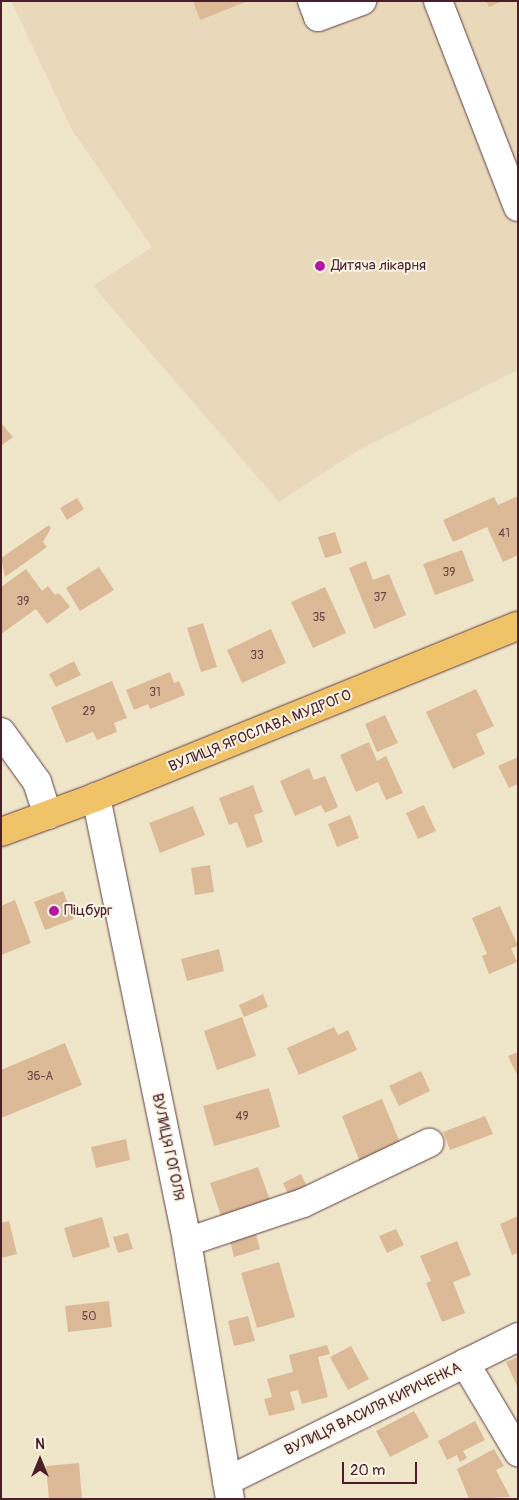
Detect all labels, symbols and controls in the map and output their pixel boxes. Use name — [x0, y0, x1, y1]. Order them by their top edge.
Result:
place label: Дитяча лікарня — [331, 257, 426, 275]
marker: Дитяча лікарня — [313, 259, 327, 273]
house number: 41 — [498, 527, 510, 541]
house number: 39 — [443, 566, 455, 580]
house number: 37 — [373, 591, 387, 605]
house number: 39 — [17, 595, 29, 609]
house number: 35 — [312, 611, 326, 625]
house number: 33 — [250, 649, 264, 663]
house number: 31 — [149, 686, 161, 700]
street label: ВУЛИЦЯ ЯРОСЛАВА МУДРОГО — [166, 686, 354, 776]
house number: 29 — [83, 705, 95, 719]
place label: Піцбург — [64, 902, 112, 920]
marker: Піцбург — [48, 905, 60, 917]
house number: 36-А — [27, 1070, 53, 1084]
street label: ВУЛИЦЯ ГОГОЛЯ — [148, 1092, 188, 1202]
house number: 49 — [235, 1110, 249, 1124]
house number: 50 — [82, 1310, 96, 1324]
street label: ВУЛИЦЯ ВАСИЛЯ КИРИЧЕНКА — [282, 1358, 464, 1460]
north arrow — [15, 1435, 65, 1485]
text: N — [35, 1436, 45, 1453]
scale bar — [344, 1452, 419, 1484]
text: 20 m — [350, 1461, 385, 1480]

